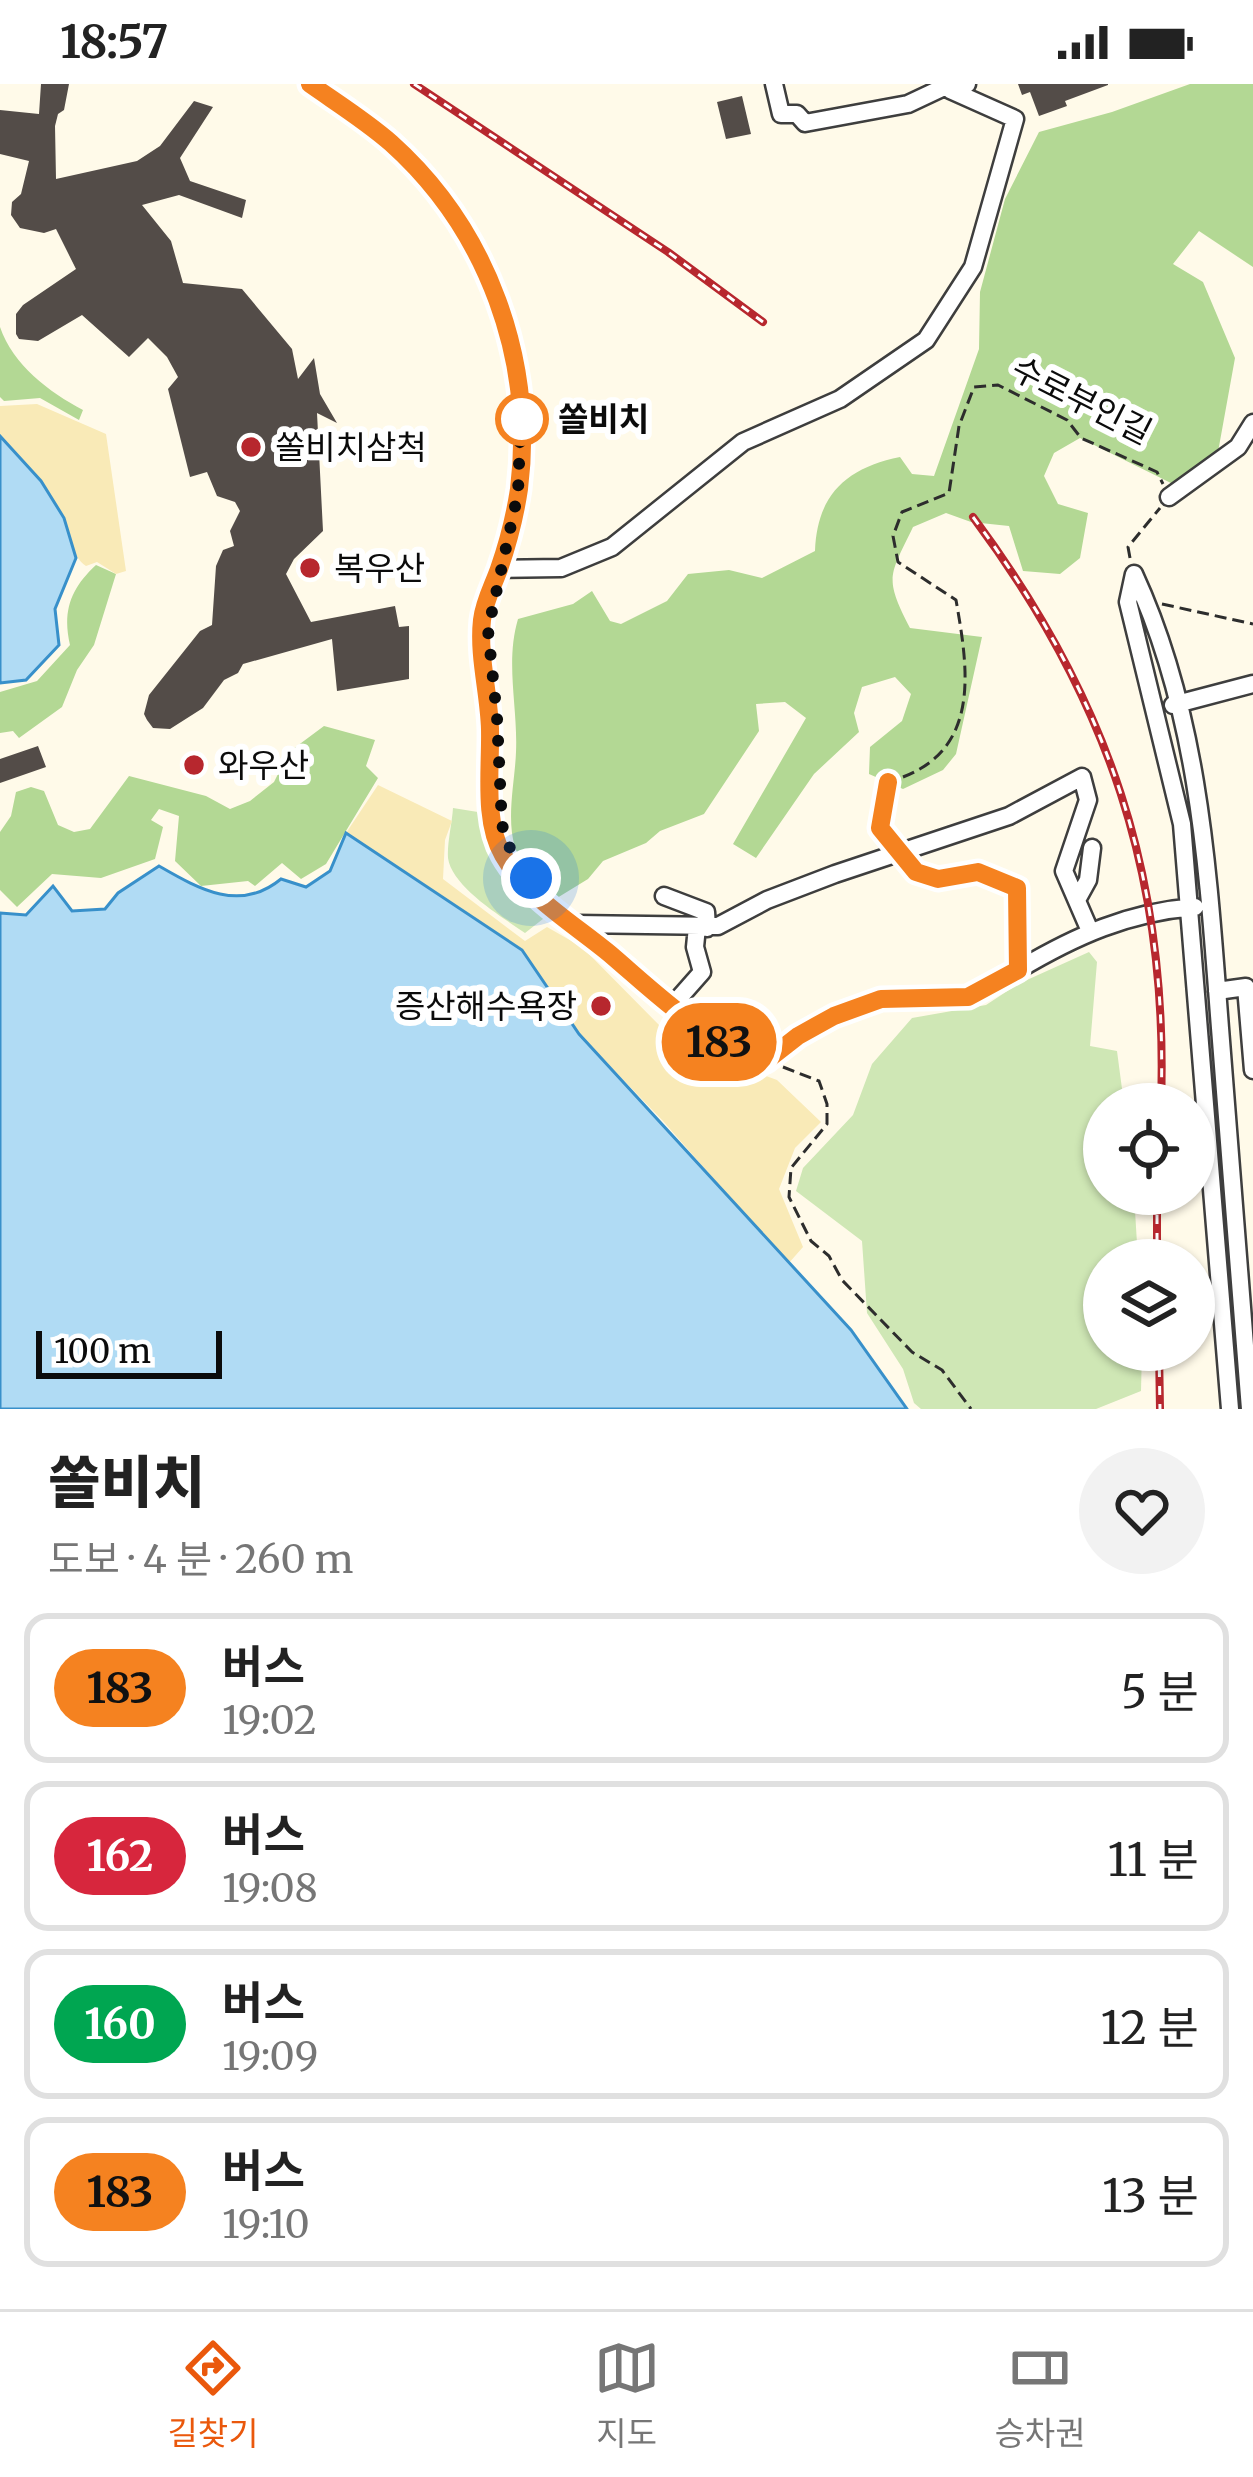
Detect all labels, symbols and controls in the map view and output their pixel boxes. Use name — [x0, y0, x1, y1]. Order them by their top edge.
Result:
text: 18:57 — [60, 14, 168, 70]
street label: 수로부인길 — [1005, 348, 1159, 453]
marker: 쏠비치 — [497, 394, 547, 444]
place label: 쏠비치 — [558, 399, 649, 440]
place label: 쏠비치삼척 — [275, 427, 427, 468]
marker: 쏠비치삼척 — [238, 434, 264, 460]
place label: 복우산 — [334, 548, 425, 589]
marker: 복우산 — [297, 555, 323, 581]
place label: 와우산 — [218, 745, 309, 786]
marker: 와우산 — [181, 752, 207, 778]
your location — [501, 848, 561, 908]
place label: 증산해수욕장 — [395, 986, 577, 1027]
marker: 증산해수욕장 — [588, 993, 614, 1019]
line badge: 183 — [650, 1003, 788, 1081]
text: 183 — [686, 1016, 752, 1068]
map controls — [1083, 1083, 1215, 1371]
button: locate — [1083, 1083, 1215, 1215]
button: layers — [1083, 1239, 1215, 1371]
scale bar — [36, 1325, 222, 1378]
text: 100 m — [54, 1331, 151, 1372]
text: 쏠비치 — [48, 1447, 205, 1519]
button: heart — [1079, 1448, 1205, 1574]
text: 도보 · 4 분 · 260 m — [48, 1535, 354, 1584]
text: 버스 — [222, 1639, 305, 1695]
text: 183 — [87, 1662, 153, 1714]
text: 5 분 — [1121, 1664, 1199, 1720]
text: 19:02 — [222, 1696, 317, 1745]
text: 버스 — [222, 1807, 305, 1863]
text: 162 — [87, 1830, 153, 1882]
text: 11 분 — [1108, 1832, 1199, 1888]
text: 19:08 — [222, 1864, 318, 1913]
text: 버스 — [222, 1975, 305, 2031]
text: 160 — [84, 1998, 156, 2050]
text: 12 분 — [1100, 2000, 1199, 2056]
text: 19:09 — [222, 2032, 318, 2081]
text: 버스 — [222, 2143, 305, 2199]
text: 183 — [87, 2166, 153, 2218]
text: 13 분 — [1102, 2168, 1199, 2224]
text: 19:10 — [222, 2200, 310, 2249]
tab: 길찾기 — [167, 2335, 259, 2455]
tab: 지도 — [594, 2335, 660, 2455]
tab: 승차권 — [994, 2335, 1086, 2455]

